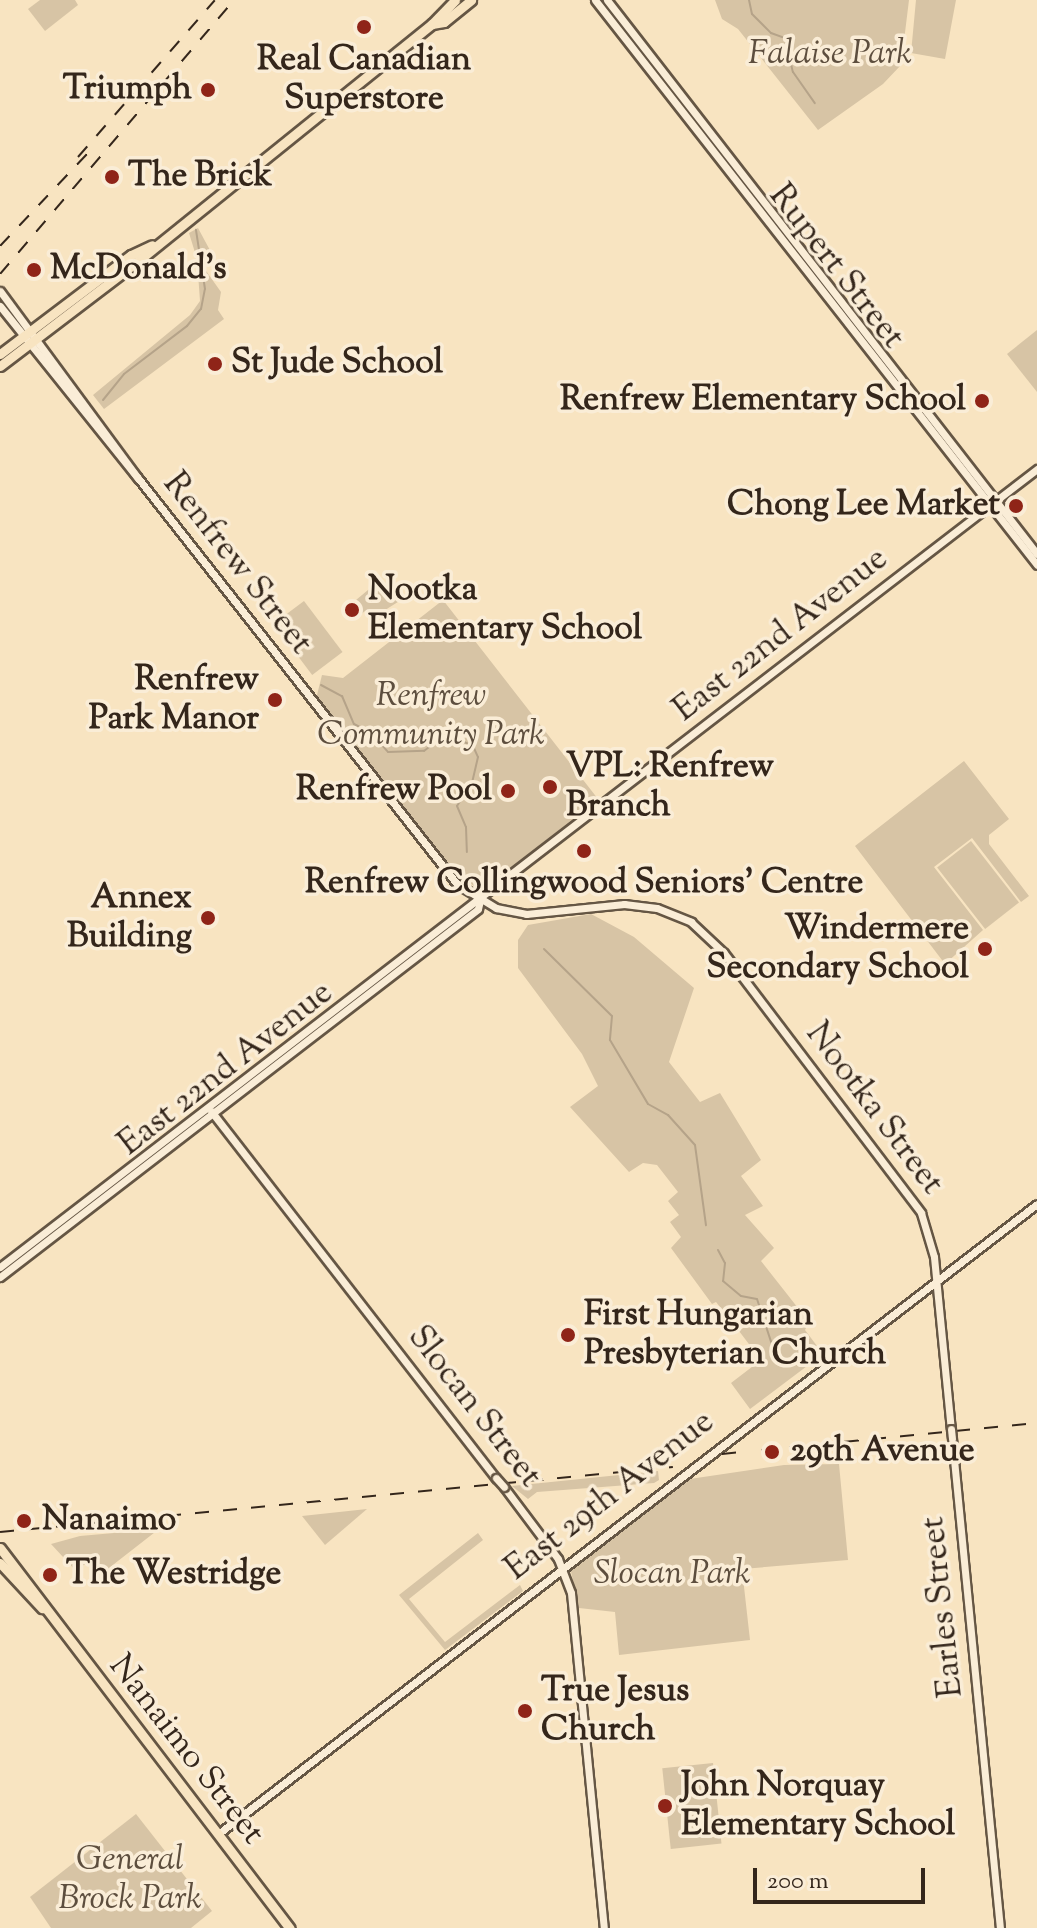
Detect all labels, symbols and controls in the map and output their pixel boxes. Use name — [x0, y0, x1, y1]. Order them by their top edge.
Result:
marker: Real Canadian Superstore — [355, 18, 373, 36]
park label: Falaise Park — [748, 35, 912, 75]
place label: Real Canadian Superstore — [257, 40, 471, 120]
place label: Triumph — [63, 70, 192, 110]
marker: Triumph — [199, 81, 217, 99]
place label: The Brick — [128, 157, 272, 197]
marker: The Brick — [103, 168, 121, 186]
street label: Rupert Street — [759, 177, 913, 357]
place label: McDonald's — [50, 250, 227, 290]
marker: McDonald's — [25, 261, 43, 279]
place label: St Jude School — [231, 344, 443, 384]
marker: St Jude School — [206, 355, 224, 373]
place label: Renfrew Elementary School — [560, 381, 966, 421]
marker: Renfrew Elementary School — [973, 392, 991, 410]
street label: Renfrew Street — [153, 465, 321, 663]
place label: Chong Lee Market — [727, 486, 1000, 526]
marker: Chong Lee Market — [1007, 497, 1025, 515]
street label: East 22nd Avenue — [666, 539, 896, 731]
place label: Nootka Elementary School — [368, 570, 642, 650]
marker: Nootka Elementary School — [343, 601, 361, 619]
place label: Renfrew Park Manor — [89, 660, 259, 740]
park label: Renfrew Community Park — [317, 676, 545, 756]
marker: Renfrew Park Manor — [266, 691, 284, 709]
place label: VPL: Renfrew Branch — [566, 747, 774, 826]
place label: Renfrew Pool — [296, 771, 492, 811]
marker: VPL: Renfrew Branch — [541, 778, 559, 796]
marker: Renfrew Pool — [499, 782, 517, 800]
marker: Renfrew Collingwood Seniors' Centre — [575, 842, 593, 860]
place label: Renfrew Collingwood Seniors' Centre — [305, 864, 863, 904]
place label: Annex Building — [67, 878, 192, 958]
marker: Annex Building — [199, 909, 217, 927]
place label: Windermere Secondary School — [706, 909, 969, 988]
marker: Windermere Secondary School — [976, 940, 994, 958]
street label: East 22nd Avenue — [111, 973, 341, 1165]
street label: Nootka Street — [796, 1015, 952, 1203]
place label: First Hungarian Presbyterian Church — [584, 1295, 886, 1374]
street label: Slocan Street — [398, 1318, 550, 1496]
marker: First Hungarian Presbyterian Church — [559, 1326, 577, 1344]
street label: East 29th Avenue — [498, 1402, 722, 1590]
place label: 29th Avenue — [790, 1432, 975, 1472]
marker: 29th Avenue — [761, 1441, 783, 1463]
place label: Nanaimo — [42, 1501, 176, 1541]
marker: Nanaimo — [13, 1510, 35, 1532]
street label: Earles Street — [913, 1515, 973, 1699]
place label: The Westridge — [66, 1555, 281, 1595]
park label: Slocan Park — [594, 1555, 750, 1595]
marker: The Westridge — [41, 1566, 59, 1584]
street label: Nanaimo Street — [99, 1647, 273, 1853]
place label: True Jesus Church — [541, 1671, 689, 1750]
marker: True Jesus Church — [516, 1702, 534, 1720]
place label: John Norquay Elementary School — [681, 1766, 955, 1846]
marker: John Norquay Elementary School — [656, 1797, 674, 1815]
park label: General Brock Park — [58, 1840, 202, 1920]
scale bar — [757, 1852, 929, 1902]
text: 200 m — [767, 1865, 829, 1899]

